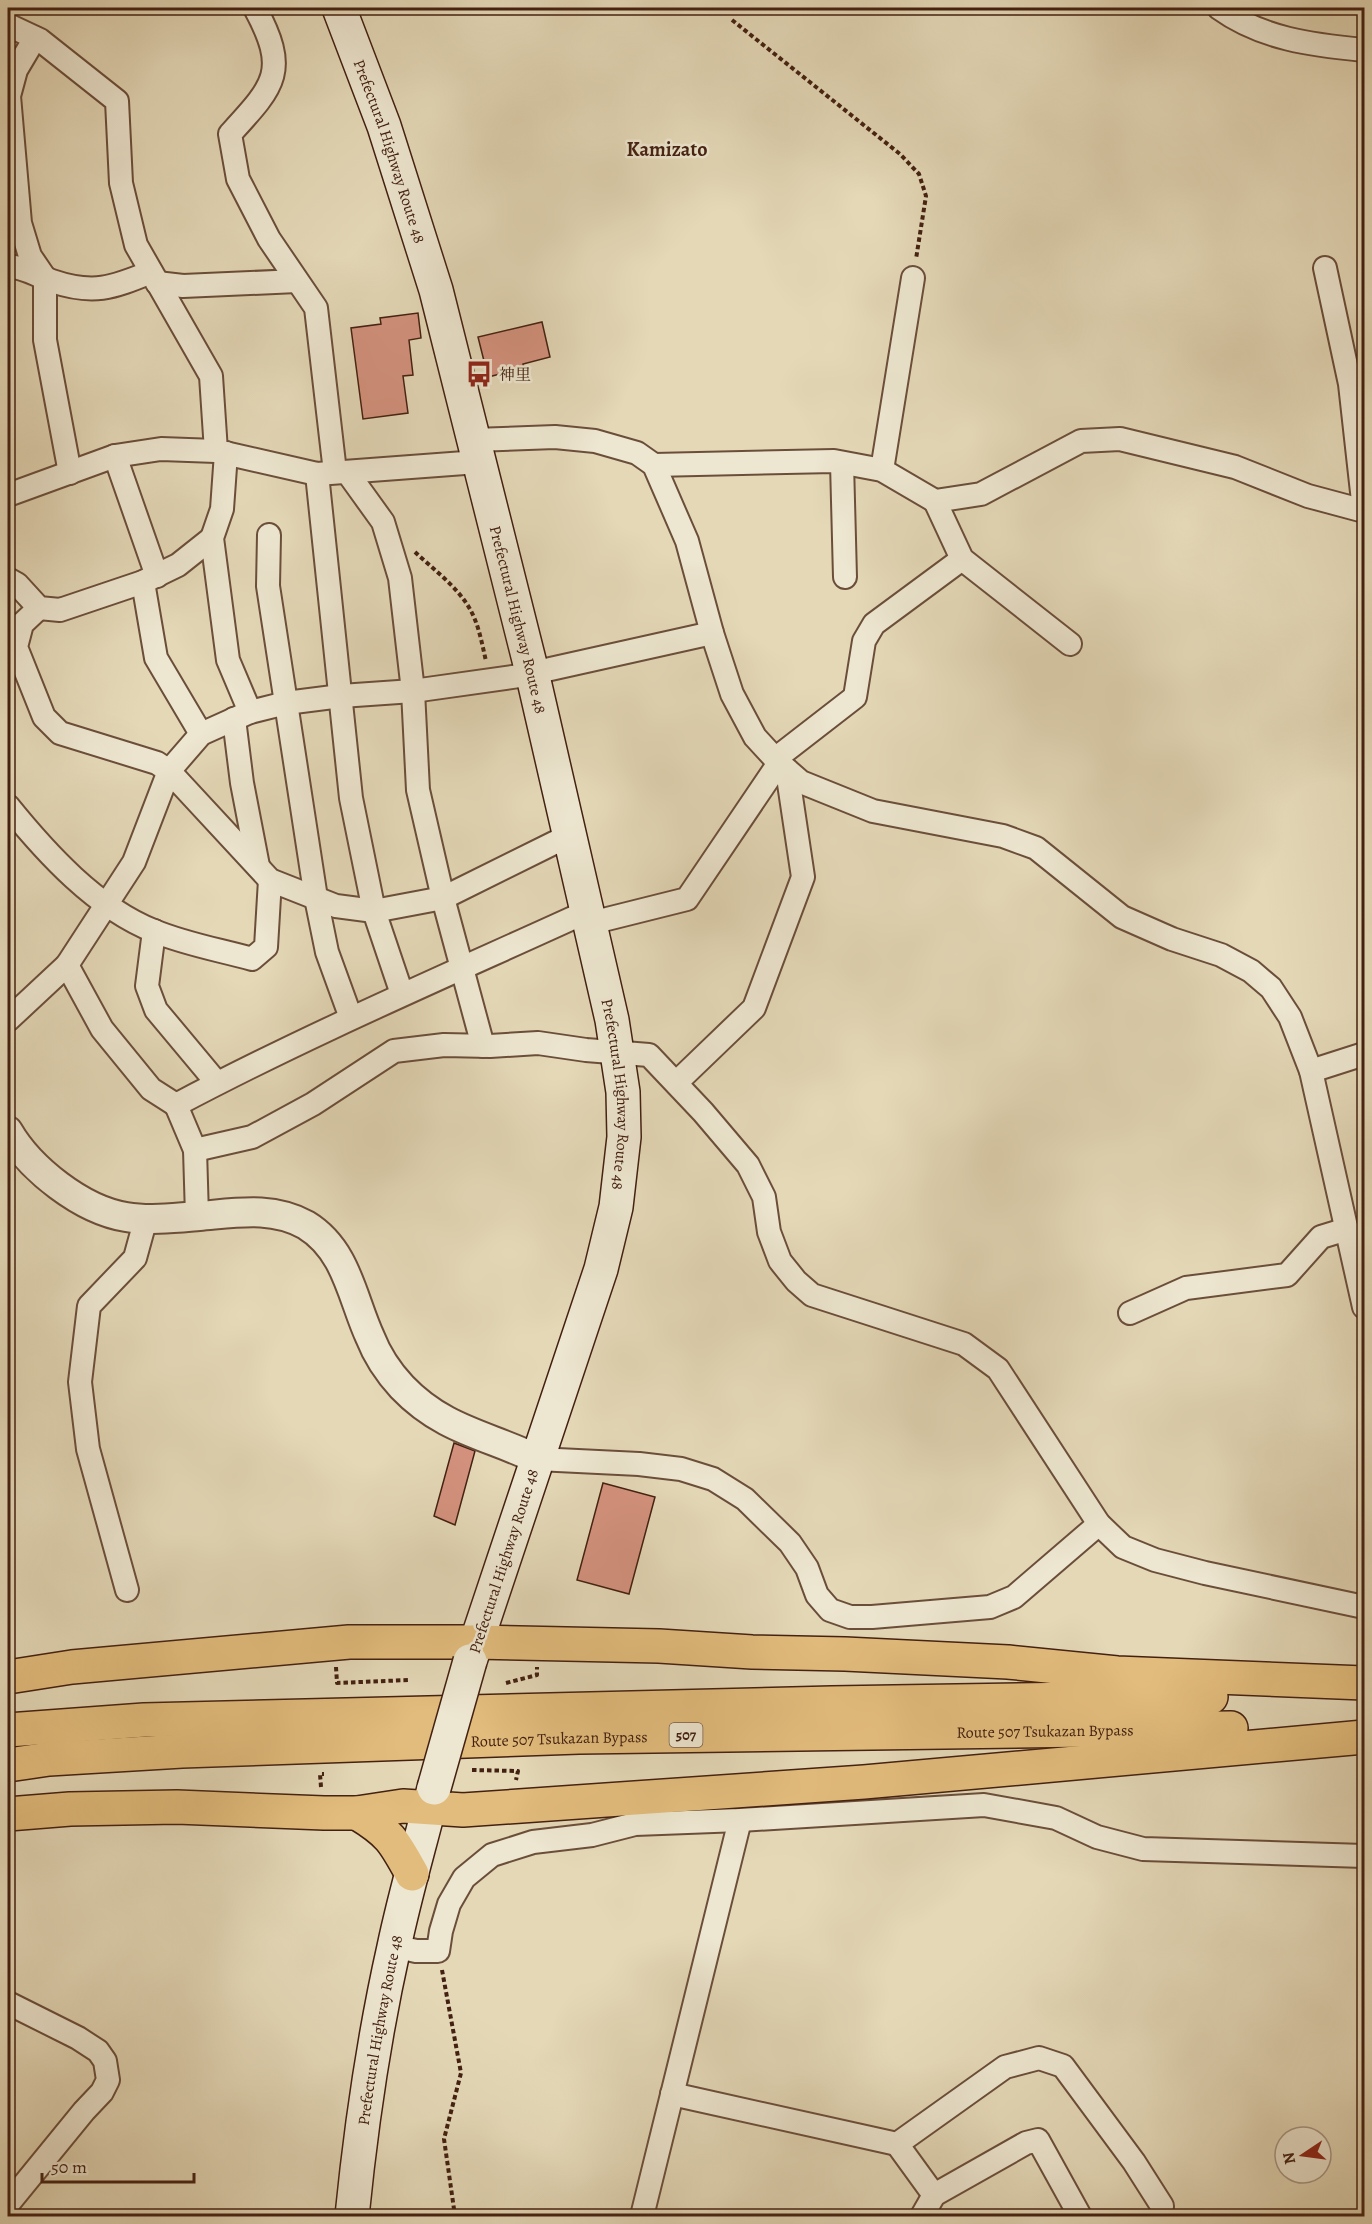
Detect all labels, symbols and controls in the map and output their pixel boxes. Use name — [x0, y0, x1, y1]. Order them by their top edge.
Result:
street label: Prefectural Highway Route 48 — [348, 56, 430, 246]
district label: Kamizato — [627, 136, 707, 163]
bus stop icon: 神里 — [464, 359, 494, 389]
place label: 神里 — [499, 364, 531, 386]
street label: Prefectural Highway Route 48 — [484, 523, 551, 716]
street label: Prefectural Highway Route 48 — [595, 997, 634, 1191]
street label: Prefectural Highway Route 48 — [464, 1466, 544, 1656]
street label: Route 507 Tsukazan Bypass — [956, 1719, 1134, 1744]
road number: 507 — [670, 1723, 702, 1747]
street label: Route 507 Tsukazan Bypass — [470, 1726, 648, 1753]
street label: Prefectural Highway Route 48 — [353, 1933, 408, 2127]
north arrow — [1273, 2125, 1333, 2185]
scale bar — [42, 2146, 194, 2184]
text: N — [1277, 2150, 1301, 2166]
text: 50 m — [51, 2155, 87, 2179]

